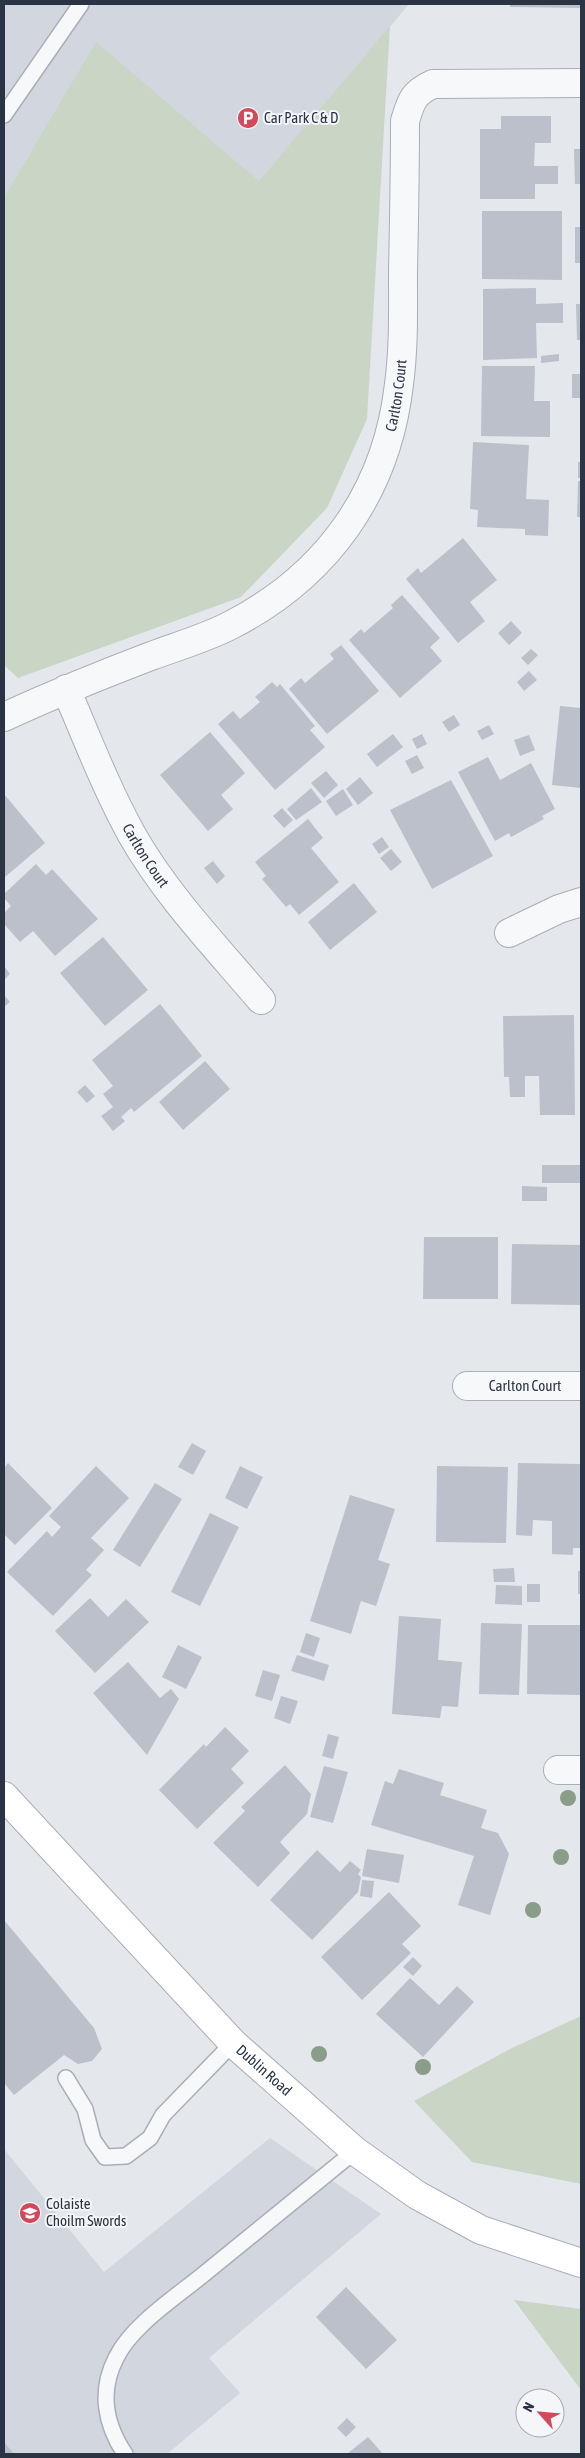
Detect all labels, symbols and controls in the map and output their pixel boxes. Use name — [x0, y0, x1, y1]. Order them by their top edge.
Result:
parking icon: Car Park C & D — [236, 106, 260, 130]
place label: Car Park C & D — [264, 109, 338, 126]
street label: Carlton Court — [382, 359, 409, 433]
street label: Carlton Court — [119, 821, 173, 891]
street label: Carlton Court — [489, 1377, 561, 1394]
street label: Dublin Road — [233, 2041, 295, 2099]
place label: Colaiste Choilm Swords — [46, 2195, 126, 2229]
school or university icon: Colaiste Choilm Swords — [18, 2201, 42, 2225]
north arrow — [515, 2388, 565, 2438]
text: N — [519, 2400, 537, 2414]

